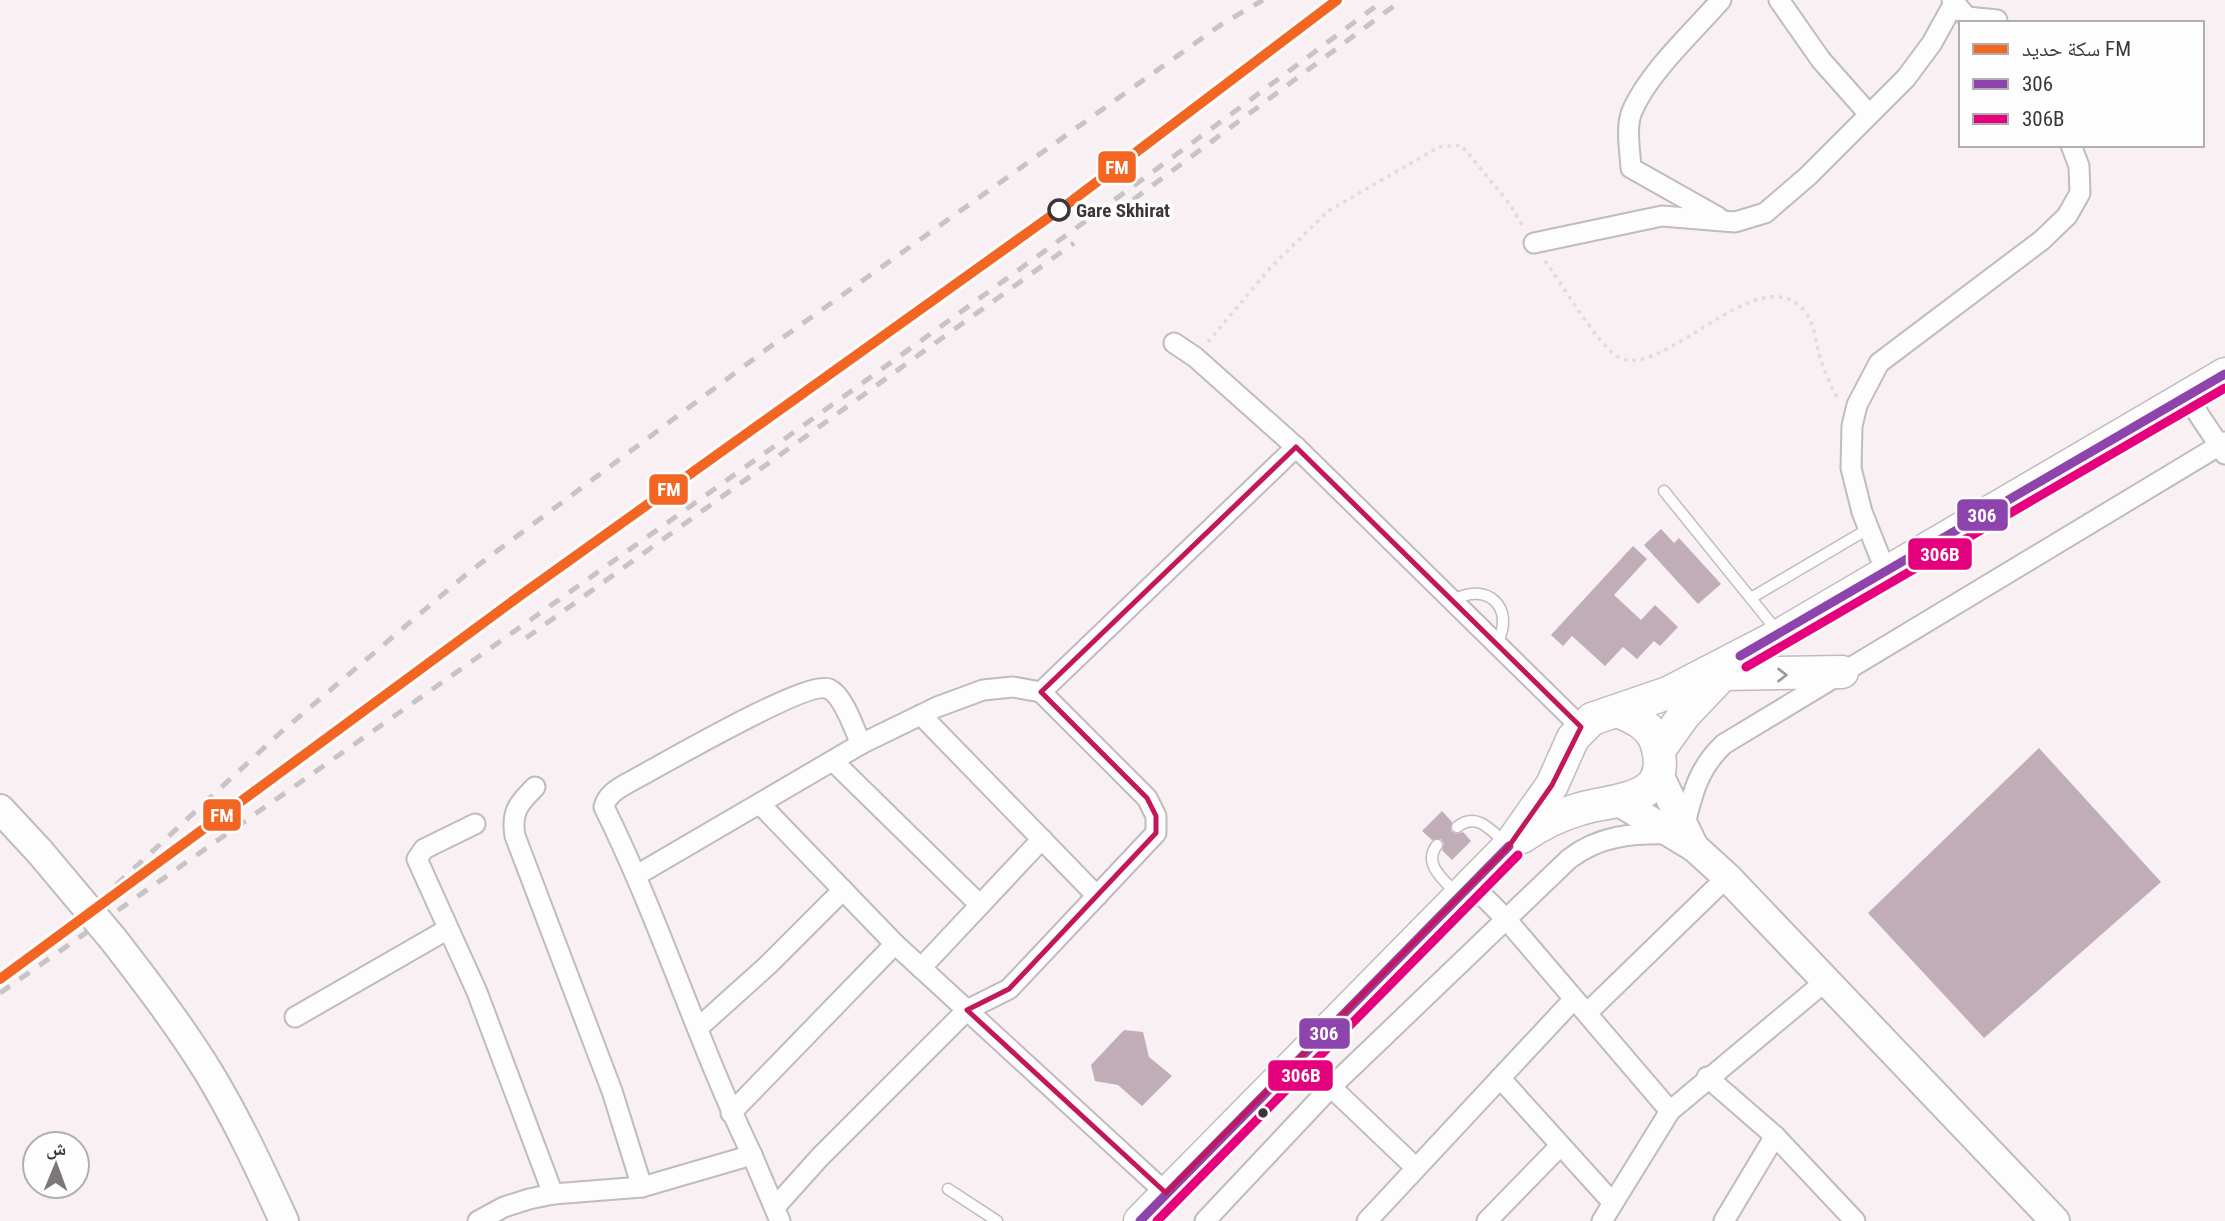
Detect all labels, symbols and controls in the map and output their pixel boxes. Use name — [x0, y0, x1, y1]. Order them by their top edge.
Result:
legend — [1959, 21, 2204, 147]
text: سكة حديد FM — [2022, 37, 2131, 61]
text: 306 — [2022, 72, 2053, 96]
text: 306B — [2022, 107, 2065, 131]
line badge: FM — [1097, 150, 1137, 184]
text: FM — [1105, 156, 1129, 179]
marker: Gare Skhirat — [1048, 199, 1070, 221]
place label: Gare Skhirat — [1076, 199, 1170, 222]
line badge: FM — [648, 473, 689, 506]
text: FM — [657, 478, 681, 501]
line badge: 306 — [1956, 498, 2009, 532]
text: 306 — [1968, 504, 1996, 527]
line badge: 306B — [1907, 537, 1973, 571]
text: 306B — [1920, 543, 1960, 566]
one-way arrow — [1777, 667, 1788, 683]
line badge: FM — [202, 798, 242, 832]
text: FM — [210, 804, 234, 827]
line badge: 306 — [1298, 1017, 1351, 1050]
text: 306 — [1310, 1022, 1338, 1045]
line badge: 306B — [1267, 1059, 1334, 1092]
text: 306B — [1281, 1064, 1321, 1087]
unlabelled marker — [1256, 1106, 1270, 1120]
north arrow — [21, 1130, 91, 1200]
text: ش — [46, 1137, 67, 1160]

